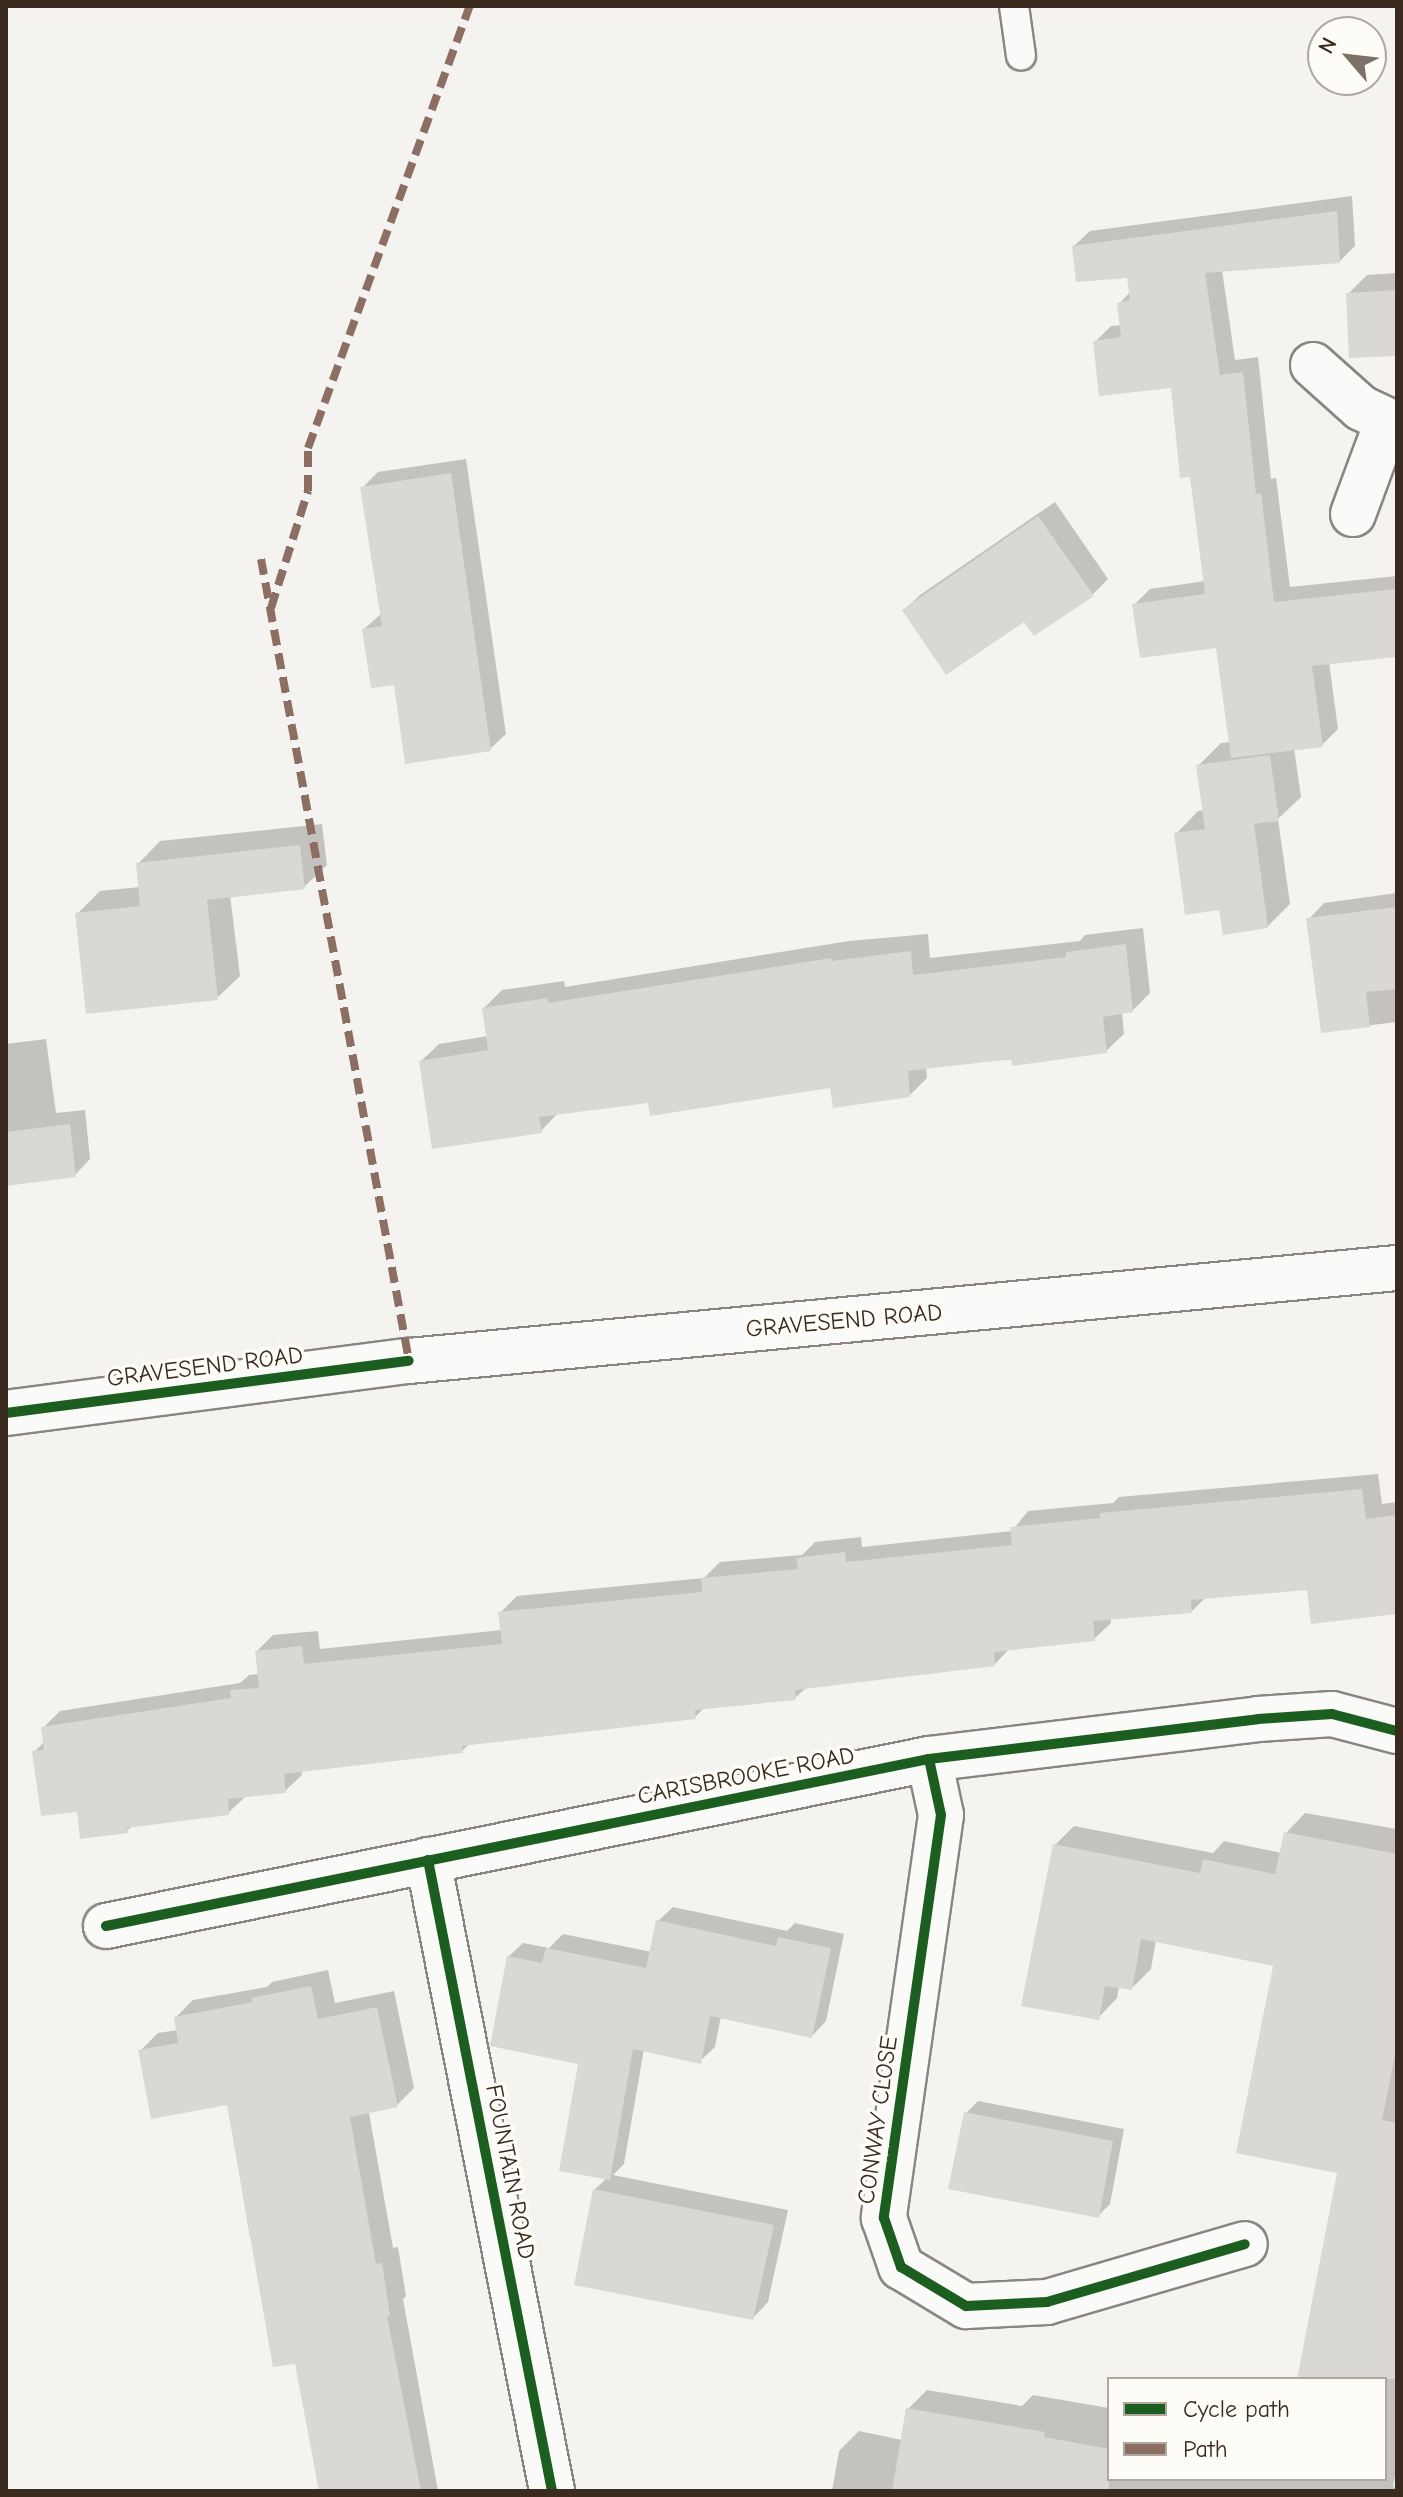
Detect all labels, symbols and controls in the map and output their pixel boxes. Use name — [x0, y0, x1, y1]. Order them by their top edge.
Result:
north arrow — [1307, 16, 1387, 96]
text: N — [1313, 33, 1342, 58]
street label: GRAVESEND ROAD — [745, 1298, 943, 1344]
street label: GRAVESEND ROAD — [105, 1341, 305, 1393]
street label: CARISBROOKE ROAD — [635, 1741, 857, 1811]
street label: CONWAY CLOSE — [852, 2034, 904, 2206]
street label: FOUNTAIN ROAD — [479, 2082, 541, 2262]
legend — [1107, 2377, 1387, 2481]
text: Cycle path — [1183, 2395, 1290, 2423]
text: Path — [1183, 2435, 1228, 2463]

